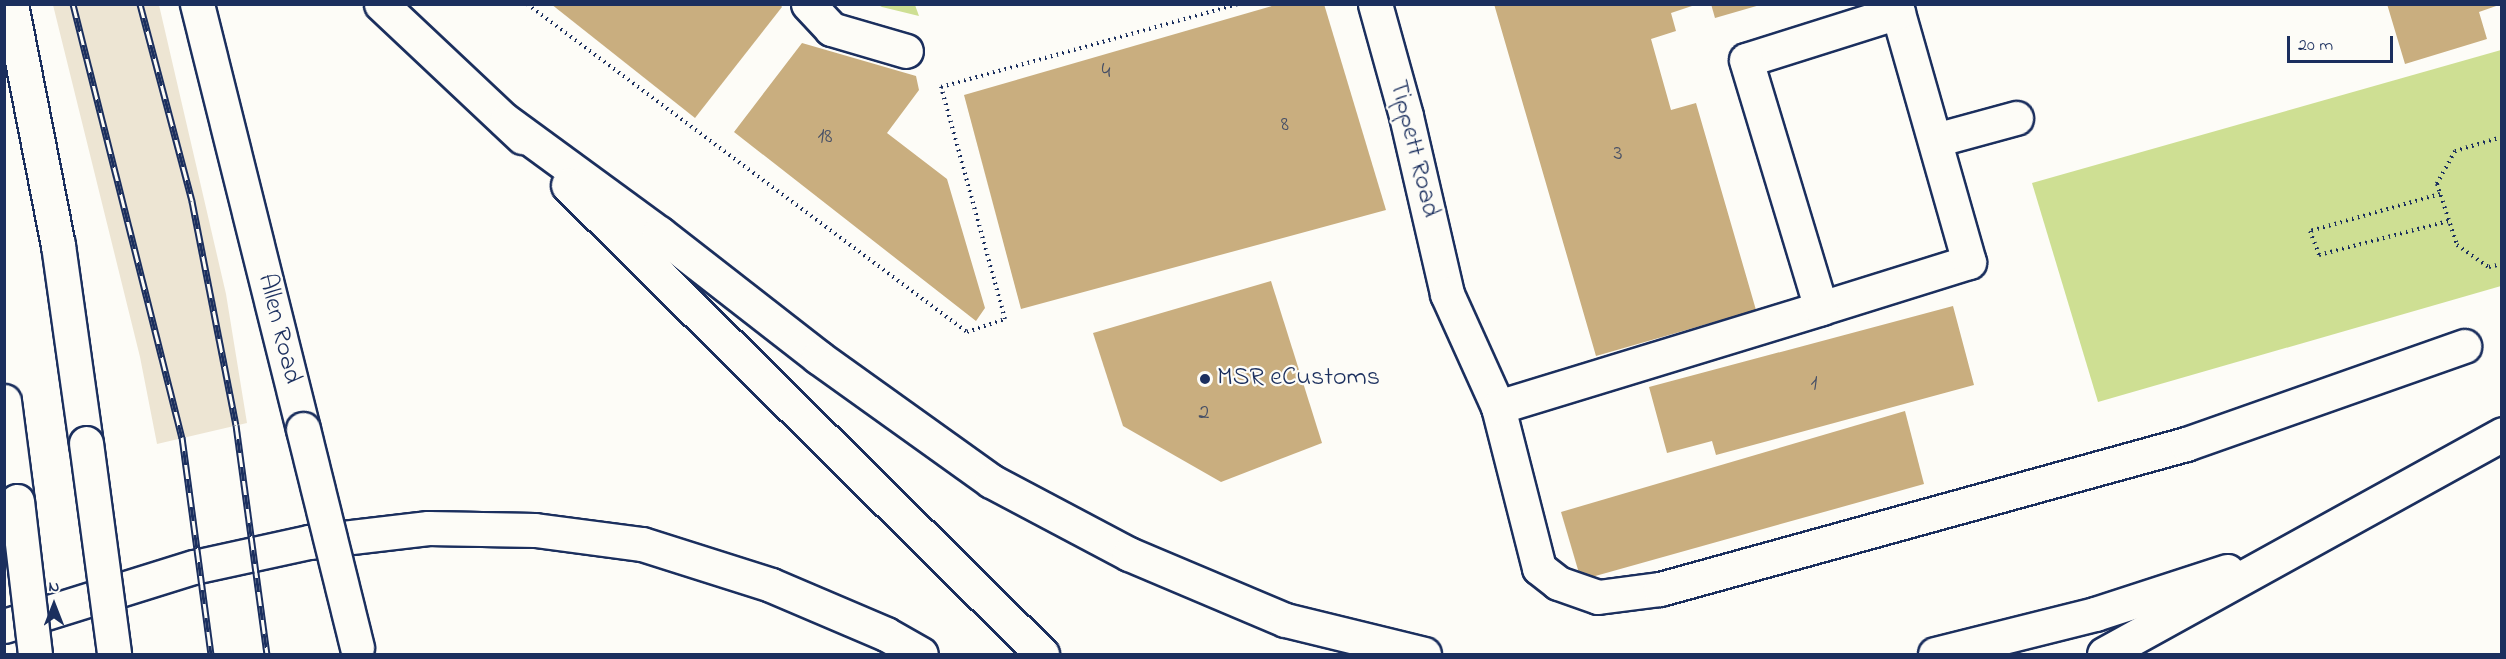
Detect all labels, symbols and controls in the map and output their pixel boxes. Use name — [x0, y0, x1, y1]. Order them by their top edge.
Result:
scale bar — [2290, 24, 2396, 62]
text: 20 m — [2298, 33, 2333, 59]
house number: 4 — [1101, 60, 1111, 86]
street label: Tippett Road — [1381, 77, 1445, 221]
house number: 8 — [1281, 113, 1289, 139]
house number: 18 — [817, 125, 833, 151]
house number: 3 — [1613, 142, 1623, 168]
street label: Allen Road — [249, 271, 307, 387]
place label: MSR eCustoms — [1217, 363, 1380, 395]
marker: MSR eCustoms — [1198, 372, 1212, 386]
house number: 1 — [1811, 372, 1817, 398]
house number: 2 — [1199, 401, 1209, 427]
north arrow — [24, 575, 84, 635]
text: N — [49, 575, 59, 599]

